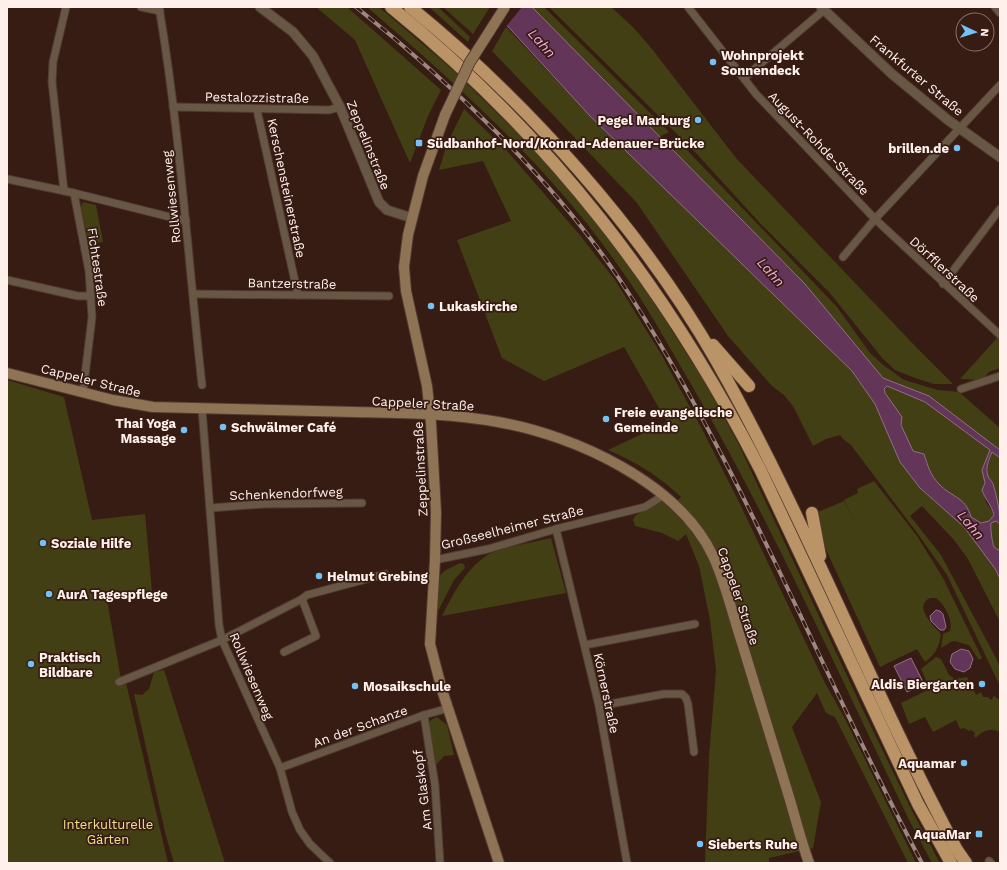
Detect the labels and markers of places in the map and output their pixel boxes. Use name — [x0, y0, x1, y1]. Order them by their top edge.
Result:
place label: Wohnprojekt Sonnendeck — [721, 48, 804, 78]
marker: Wohnprojekt Sonnendeck — [708, 57, 718, 67]
place label: Pegel Marburg — [598, 113, 691, 128]
marker: Pegel Marburg — [693, 115, 703, 125]
place label: Südbanhof-Nord/Konrad-Adenauer-Brücke — [427, 136, 705, 151]
marker: Südbanhof-Nord/Konrad-Adenauer-Brücke — [414, 138, 424, 148]
place label: brillen.de — [888, 141, 949, 156]
marker: brillen.de — [952, 143, 962, 153]
place label: Lukaskirche — [439, 299, 518, 314]
marker: Lukaskirche — [426, 301, 436, 311]
place label: Freie evangelische Gemeinde — [614, 405, 733, 435]
marker: Freie evangelische Gemeinde — [601, 414, 611, 424]
place label: Thai Yoga Massage — [115, 416, 176, 446]
place label: Schwälmer Café — [231, 420, 337, 435]
marker: Schwälmer Café — [218, 422, 228, 432]
marker: Thai Yoga Massage — [179, 425, 189, 435]
place label: Soziale Hilfe — [51, 536, 132, 551]
marker: Soziale Hilfe — [38, 538, 48, 548]
place label: Helmut Grebing — [327, 569, 428, 584]
marker: Helmut Grebing — [314, 571, 324, 581]
place label: AurA Tagespflege — [57, 587, 168, 602]
marker: AurA Tagespflege — [44, 589, 54, 599]
place label: Praktisch Bildbare — [39, 650, 101, 680]
marker: Praktisch Bildbare — [26, 659, 36, 669]
place label: Aldis Biergarten — [871, 677, 974, 692]
place label: Mosaikschule — [363, 679, 451, 694]
marker: Aldis Biergarten — [977, 679, 987, 689]
marker: Mosaikschule — [350, 681, 360, 691]
place label: Aquamar — [898, 756, 956, 771]
marker: Aquamar — [959, 758, 969, 768]
place label: AquaMar — [914, 827, 971, 842]
marker: AquaMar — [974, 829, 984, 839]
place label: Sieberts Ruhe — [708, 837, 798, 852]
marker: Sieberts Ruhe — [695, 839, 705, 849]

